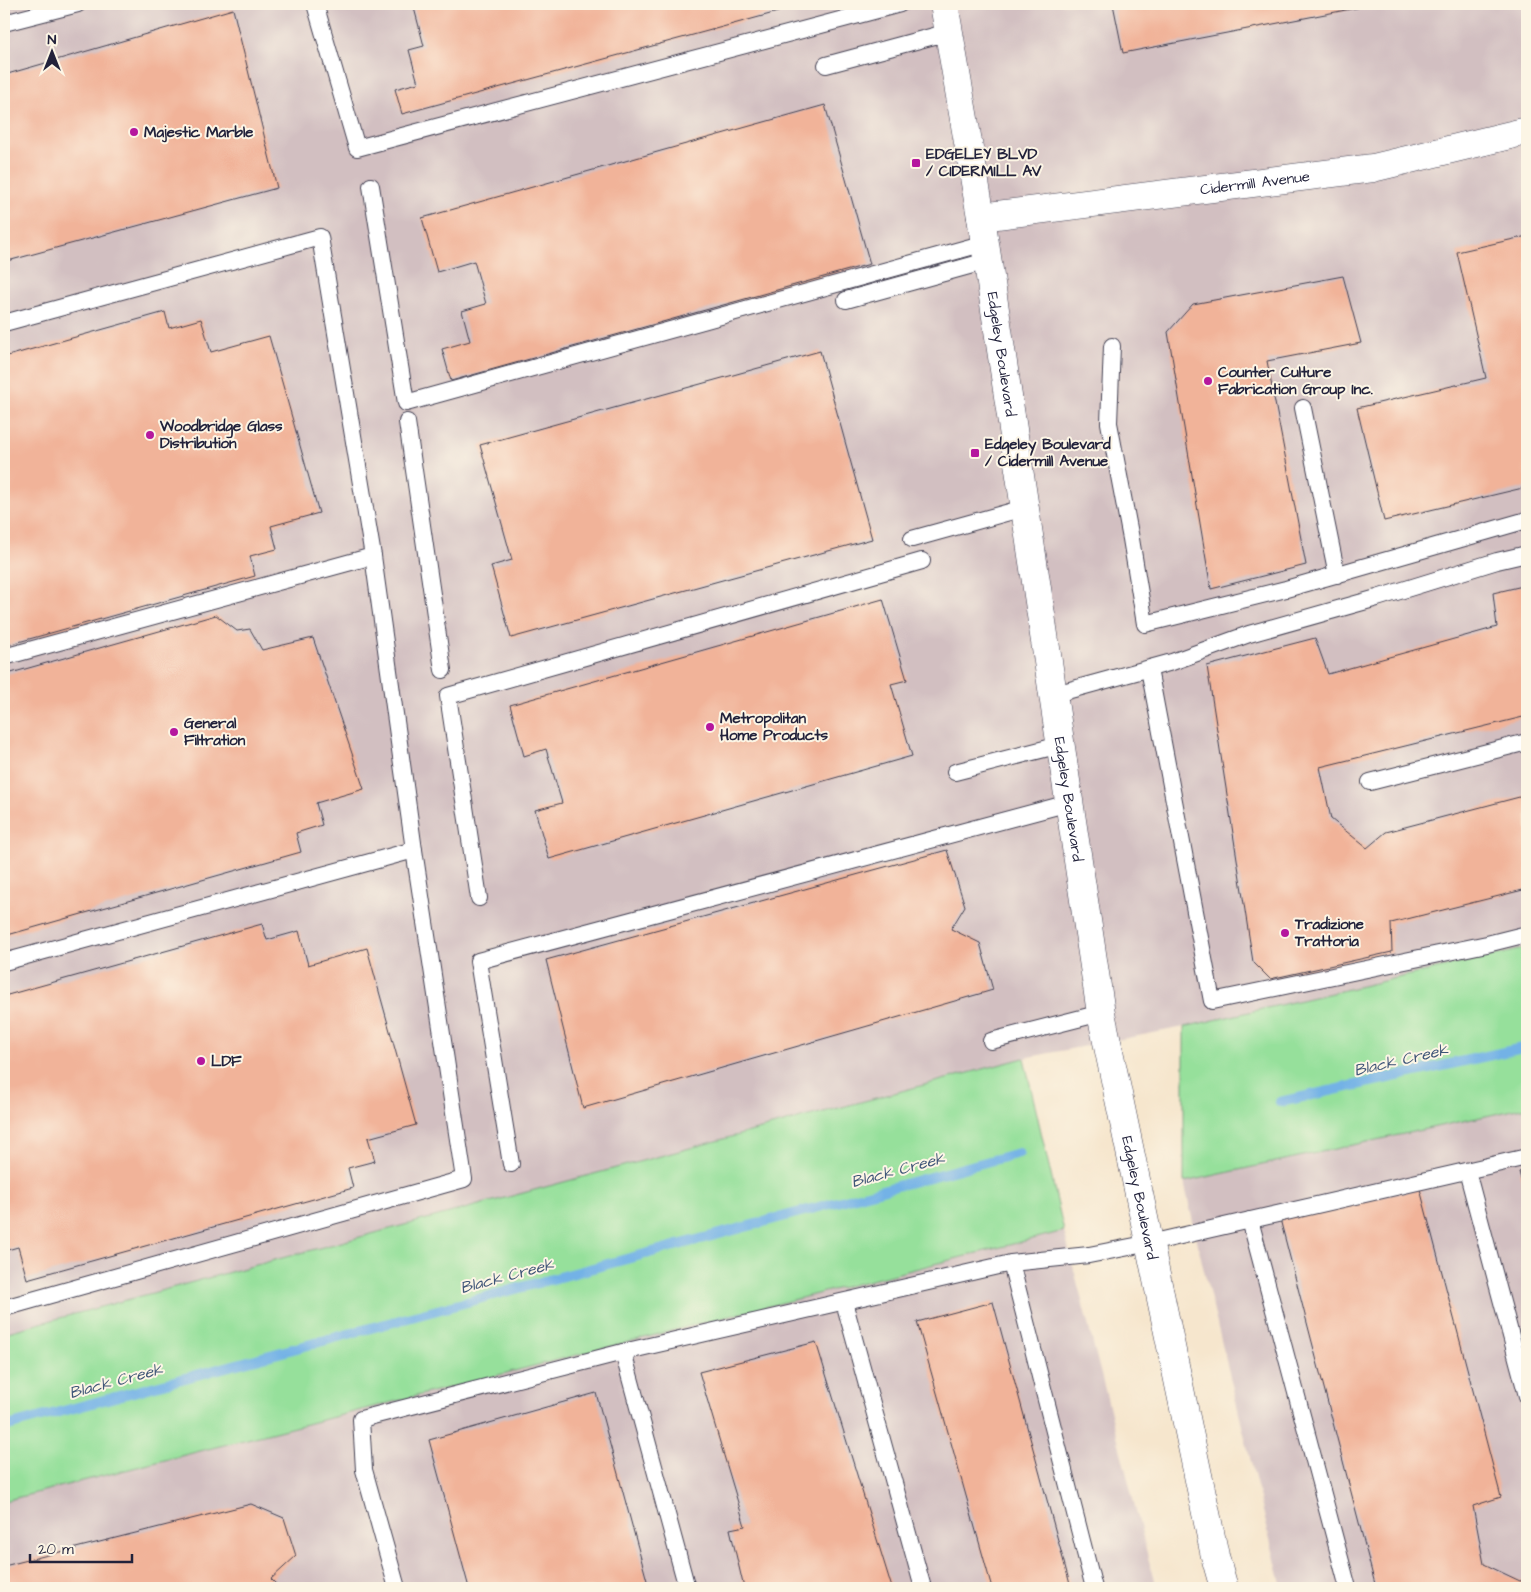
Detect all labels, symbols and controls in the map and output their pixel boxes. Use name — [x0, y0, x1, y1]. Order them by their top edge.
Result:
north arrow — [28, 28, 78, 78]
text: N — [48, 30, 57, 50]
place label: Majestic Marble — [144, 122, 253, 143]
marker: Majestic Marble — [128, 126, 140, 138]
place label: EDGELEY BLVD / CIDERMILL AV — [926, 144, 1042, 182]
marker: EDGELEY BLVD / CIDERMILL AV — [910, 157, 922, 169]
street label: Cidermill Avenue — [1199, 165, 1311, 200]
street label: Edgeley Boulevard — [982, 290, 1021, 418]
place label: Counter Culture Fabrication Group Inc. — [1218, 362, 1373, 400]
marker: Counter Culture Fabrication Group Inc. — [1202, 375, 1214, 387]
place label: Woodbridge Glass Distribution — [159, 416, 283, 454]
marker: Woodbridge Glass Distribution — [144, 429, 156, 441]
place label: Edgeley Boulevard / Cidermill Avenue — [985, 434, 1111, 472]
marker: Edgeley Boulevard / Cidermill Avenue — [969, 447, 981, 459]
place label: Metropolitan Home Products — [720, 708, 828, 746]
place label: General Filtration — [184, 713, 246, 751]
marker: Metropolitan Home Products — [704, 721, 716, 733]
marker: General Filtration — [168, 726, 180, 738]
street label: Edgeley Boulevard — [1049, 735, 1089, 863]
place label: Tradizione Trattoria — [1294, 914, 1364, 952]
marker: Tradizione Trattoria — [1279, 927, 1291, 939]
water label: Black Creek — [1352, 1038, 1451, 1081]
place label: LDF — [211, 1051, 242, 1072]
marker: LDF — [195, 1055, 207, 1067]
street label: Edgeley Boulevard — [1117, 1134, 1163, 1262]
water label: Black Creek — [849, 1147, 948, 1193]
water label: Black Creek — [458, 1253, 557, 1299]
water label: Black Creek — [67, 1358, 166, 1404]
scale bar — [30, 1532, 132, 1564]
text: 20 m — [38, 1539, 74, 1560]

